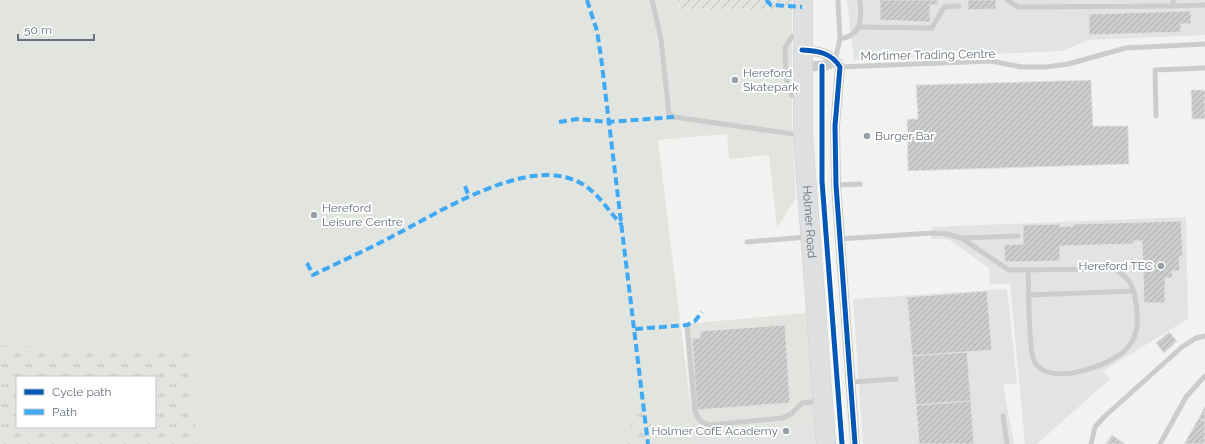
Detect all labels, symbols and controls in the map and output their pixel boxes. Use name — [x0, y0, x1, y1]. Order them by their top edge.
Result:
scale bar — [18, 16, 94, 42]
text: 50 m — [24, 23, 52, 37]
street label: Mortimer Trading Centre — [860, 47, 996, 63]
place label: Hereford Skatepark — [743, 66, 799, 94]
marker: Hereford Skatepark — [730, 75, 740, 85]
place label: Burger Bar — [875, 129, 935, 143]
marker: Burger Bar — [862, 131, 872, 141]
street label: Holmer Road — [800, 185, 819, 259]
place label: Hereford Leisure Centre — [322, 201, 403, 229]
marker: Hereford Leisure Centre — [309, 210, 319, 220]
place label: Hereford TEC — [1078, 259, 1153, 273]
marker: Hereford TEC — [1156, 261, 1166, 271]
legend — [16, 376, 156, 428]
text: Cycle path — [52, 385, 111, 399]
text: Path — [52, 405, 77, 419]
place label: Holmer CofE Academy — [652, 424, 778, 438]
marker: Holmer CofE Academy — [781, 426, 791, 436]

